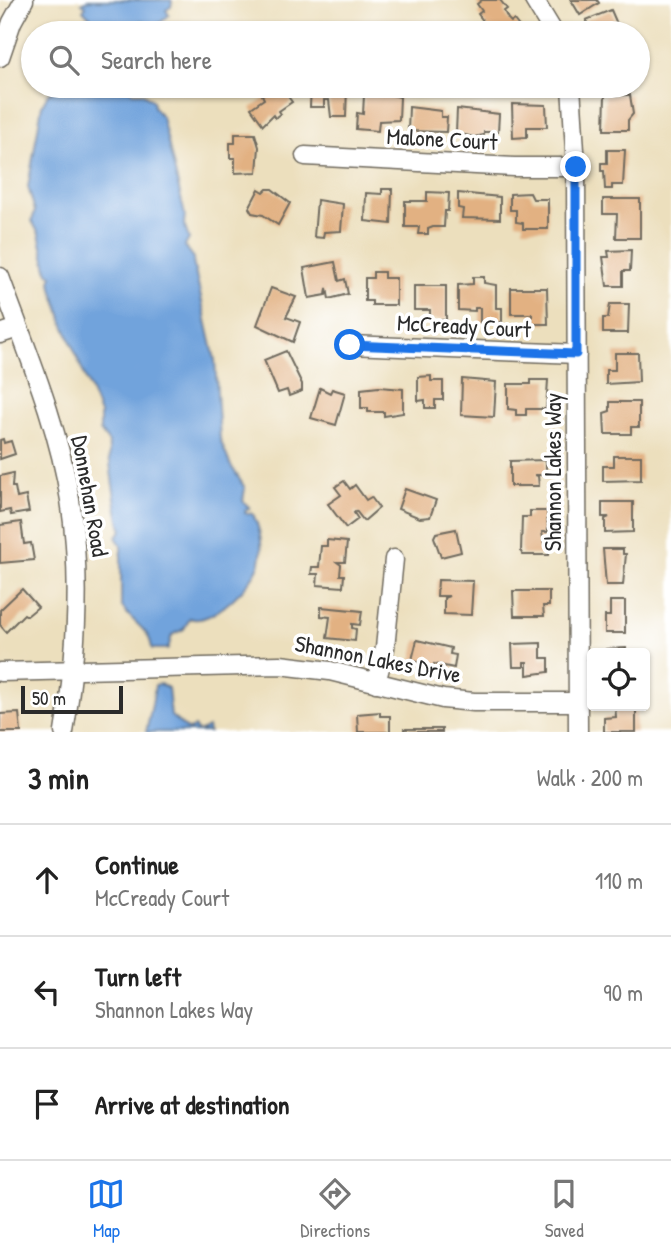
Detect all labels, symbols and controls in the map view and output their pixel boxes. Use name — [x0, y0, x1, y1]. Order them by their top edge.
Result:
search box — [21, 21, 650, 98]
icon: search — [45, 41, 83, 79]
text: Search here — [101, 42, 212, 77]
street label: Malone Court — [386, 120, 499, 157]
route end — [560, 151, 591, 182]
street label: McCready Court — [396, 307, 533, 345]
route start — [334, 329, 365, 360]
street label: Shannon Lakes Way — [537, 393, 568, 551]
street label: Donnehan Road — [65, 433, 116, 559]
street label: Shannon Lakes Drive — [292, 627, 464, 690]
map controls — [587, 648, 650, 711]
button: locate — [587, 648, 650, 711]
scale bar — [21, 683, 122, 715]
text: 50 m — [32, 685, 66, 711]
text: 3 min — [28, 758, 89, 798]
text: Walk · 200 m — [537, 762, 643, 793]
text: Continue — [95, 847, 179, 882]
icon: ahead — [28, 861, 66, 899]
text: 110 m — [595, 865, 643, 896]
text: McCready Court — [95, 882, 229, 913]
text: Turn left — [95, 959, 181, 994]
icon: left — [28, 973, 66, 1011]
text: 90 m — [603, 977, 643, 1008]
text: Shannon Lakes Way — [95, 994, 253, 1025]
icon: arrive — [28, 1085, 66, 1123]
text: Arrive at destination — [95, 1087, 290, 1122]
tab: Map — [87, 1175, 125, 1243]
tab: Directions — [300, 1175, 370, 1243]
tab: Saved — [545, 1175, 584, 1243]

